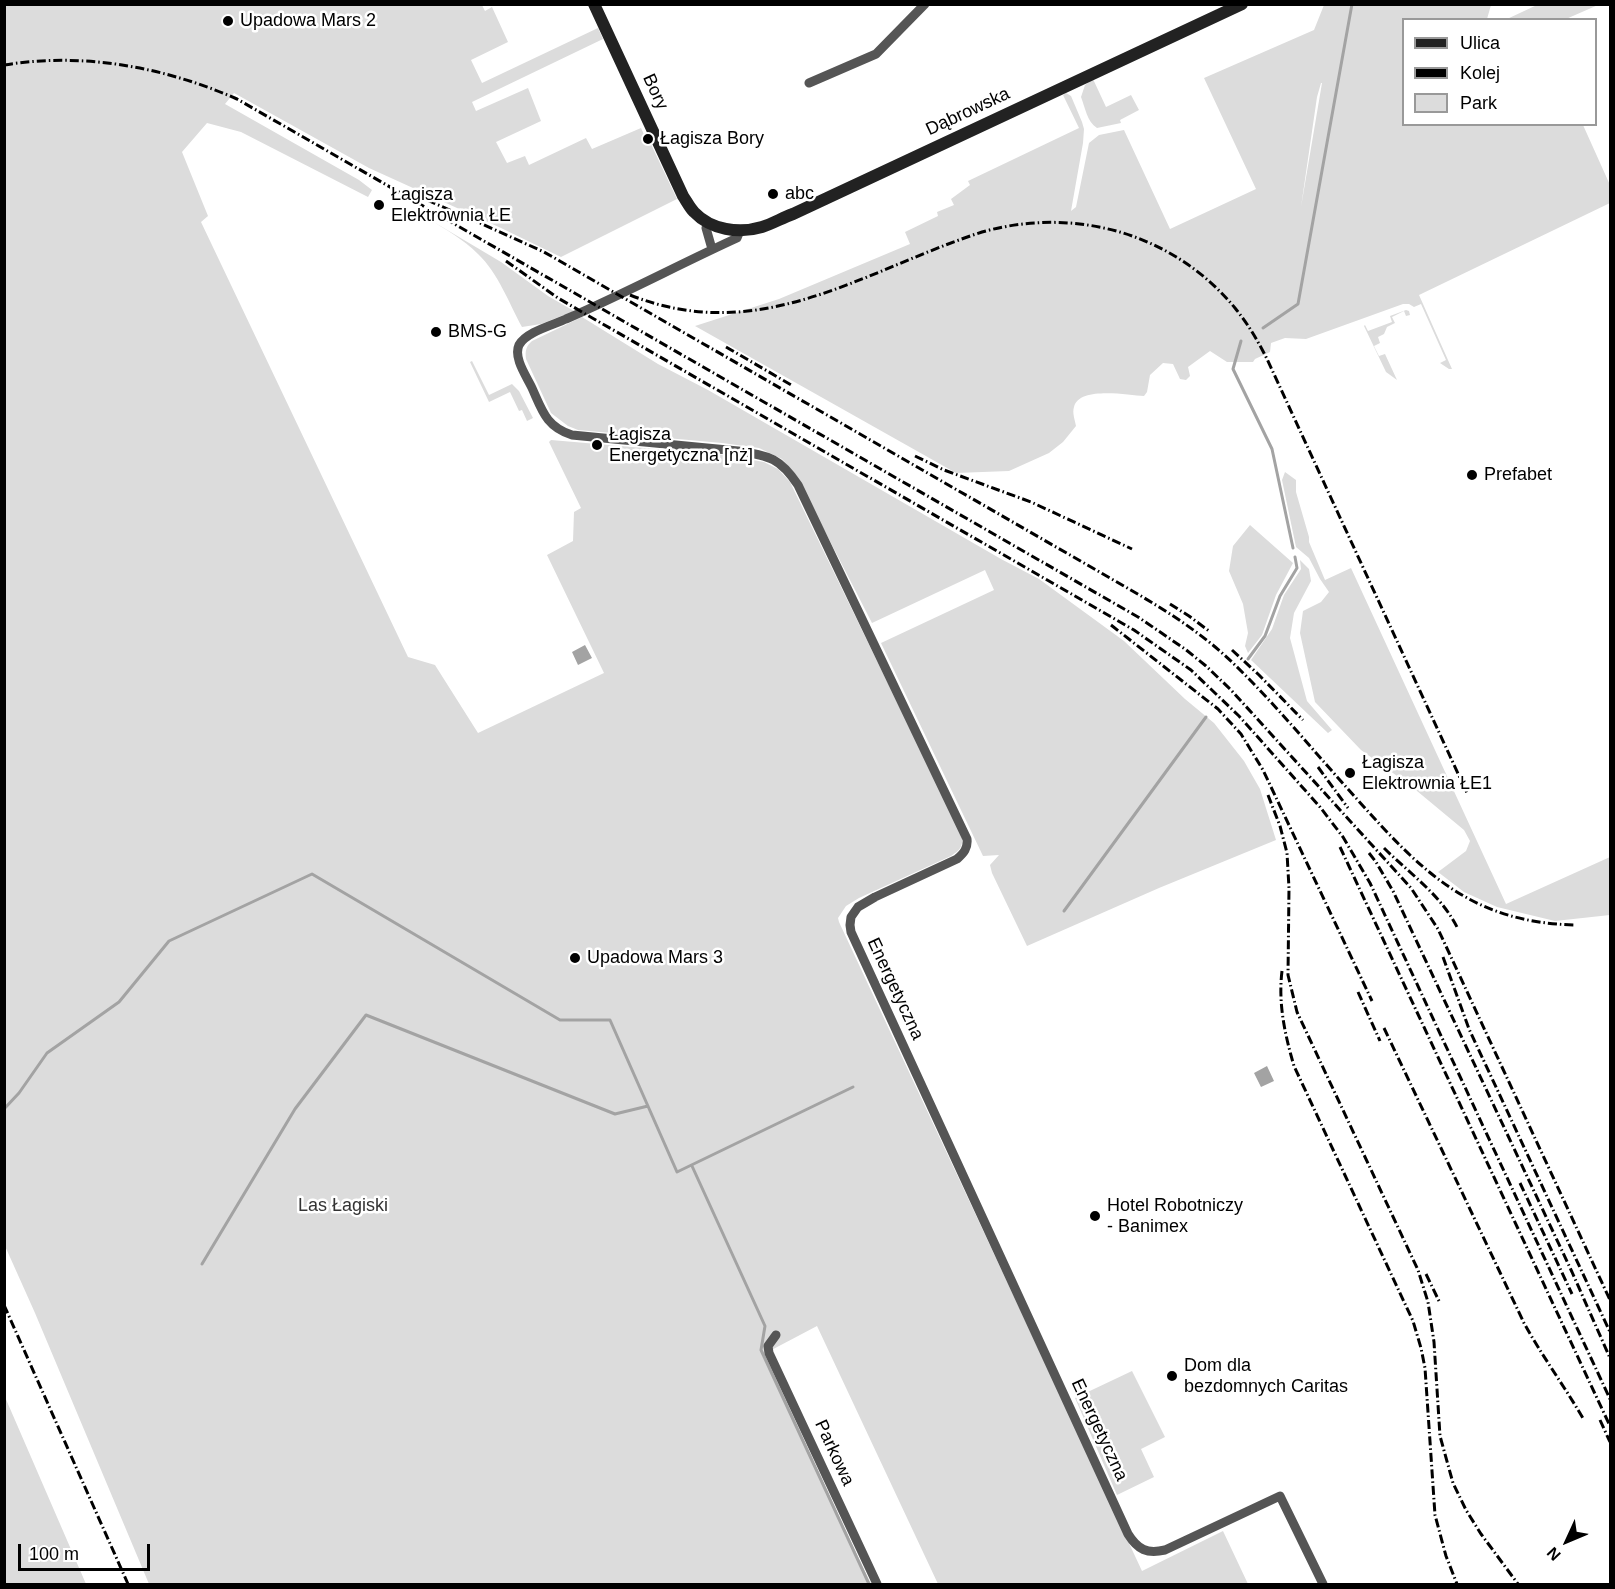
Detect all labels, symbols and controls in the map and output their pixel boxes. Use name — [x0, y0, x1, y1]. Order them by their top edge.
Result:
place label: Upadowa Mars 2 — [240, 10, 376, 32]
marker: Upadowa Mars 2 — [221, 14, 235, 28]
legend — [1402, 18, 1597, 126]
text: Ulica — [1460, 33, 1500, 53]
text: Kolej — [1460, 63, 1500, 83]
street label: Bory — [637, 71, 673, 113]
street label: Dąbrowska — [923, 83, 1013, 141]
text: Park — [1460, 93, 1497, 113]
place label: Łagisza Bory — [660, 128, 764, 150]
marker: Łagisza Bory — [641, 132, 655, 146]
place label: abc — [785, 183, 814, 205]
place label: Łagisza Elektrownia ŁE — [391, 184, 511, 226]
marker: abc — [766, 187, 780, 201]
marker: Łagisza Elektrownia ŁE — [372, 198, 386, 212]
place label: BMS-G — [448, 321, 507, 343]
marker: BMS-G — [429, 325, 443, 339]
place label: Łagisza Energetyczna [nż] — [609, 424, 753, 466]
marker: Łagisza Energetyczna [nż] — [590, 438, 604, 452]
place label: Prefabet — [1484, 464, 1552, 486]
marker: Prefabet — [1465, 468, 1479, 482]
place label: Łagisza Elektrownia ŁE1 — [1362, 752, 1492, 795]
marker: Łagisza Elektrownia ŁE1 — [1343, 766, 1357, 780]
street label: Energetyczna — [862, 935, 928, 1043]
place label: Upadowa Mars 3 — [587, 947, 723, 969]
marker: Upadowa Mars 3 — [568, 951, 582, 965]
park label: Las Łagiski — [298, 1195, 388, 1217]
place label: Hotel Robotniczy - Banimex — [1107, 1195, 1243, 1238]
marker: Hotel Robotniczy - Banimex — [1088, 1209, 1102, 1223]
place label: Dom dla bezdomnych Caritas — [1184, 1355, 1348, 1398]
marker: Dom dla bezdomnych Caritas — [1165, 1369, 1179, 1383]
street label: Energetyczna — [1066, 1376, 1132, 1484]
street label: Parkowa — [809, 1417, 859, 1489]
north arrow — [1537, 1511, 1597, 1571]
scale bar — [21, 1532, 153, 1570]
text: 100 m — [29, 1544, 79, 1564]
text: N — [1544, 1544, 1564, 1564]

